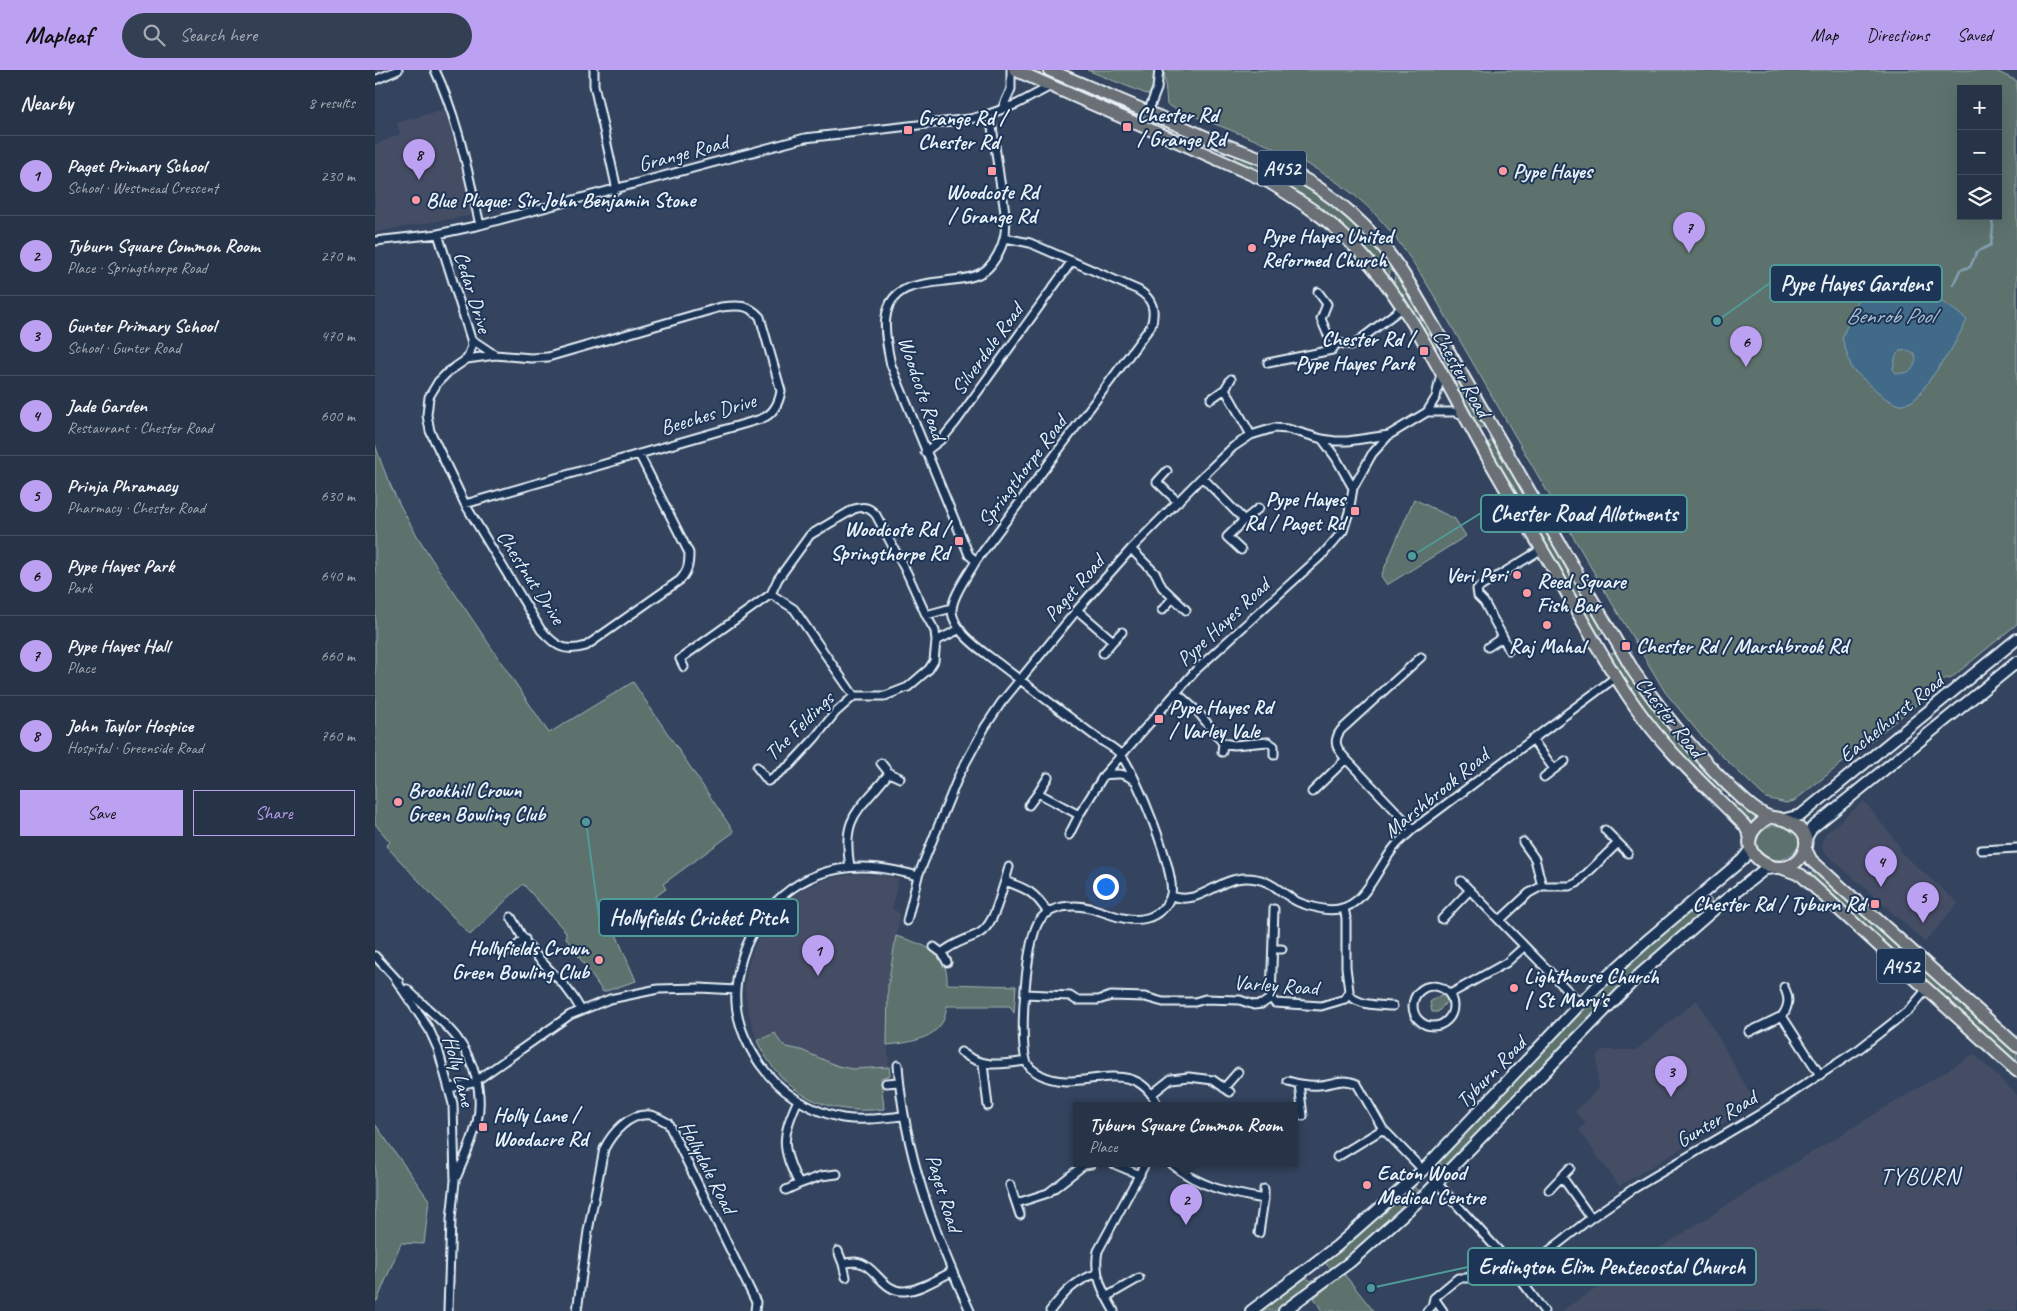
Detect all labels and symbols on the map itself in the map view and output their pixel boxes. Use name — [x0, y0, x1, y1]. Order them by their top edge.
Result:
place label: Chester Rd / Grange Rd — [1137, 102, 1229, 152]
place label: Grange Rd / Chester Rd — [918, 105, 1010, 155]
marker: Chester Rd / Grange Rd — [1121, 121, 1133, 133]
marker: Grange Rd / Chester Rd — [902, 124, 914, 136]
street label: Grange Road — [635, 128, 734, 177]
pin: 8 — [403, 139, 435, 180]
road number: A452 — [1258, 150, 1306, 186]
place label: Pype Hayes — [1513, 158, 1595, 184]
marker: Woodcote Rd / Grange Rd — [986, 165, 998, 177]
marker: Pype Hayes — [1497, 165, 1509, 177]
place label: Woodcote Rd / Grange Rd — [946, 179, 1042, 229]
place label: Blue Plaque: Sir John Benjamin Stone — [426, 187, 697, 213]
marker: Blue Plaque: Sir John Benjamin Stone — [410, 194, 422, 206]
pin: 7 — [1673, 212, 1705, 253]
place label: Pype Hayes United Reformed Church — [1262, 223, 1396, 273]
marker: Pype Hayes United Reformed Church — [1246, 242, 1258, 254]
street label: Cedar Drive — [448, 248, 498, 338]
callout: Pype Hayes Gardens — [1770, 265, 1942, 302]
text: Pype Hayes Gardens — [1780, 270, 1934, 298]
street label: Silverdale Road — [945, 296, 1031, 400]
water label: Benrob Pool — [1846, 302, 1941, 330]
street label: Chester Road — [1427, 325, 1498, 425]
place label: Chester Rd / Pype Hayes Park — [1296, 326, 1418, 376]
pin: 6 — [1730, 326, 1762, 367]
street label: Woodcote Road — [892, 333, 953, 446]
marker: Chester Rd / Pype Hayes Park — [1418, 345, 1430, 357]
street label: Beeches Drive — [657, 387, 760, 441]
street label: Springthorpe Road — [972, 408, 1074, 532]
place label: Pype Hayes Rd / Paget Rd — [1244, 486, 1349, 536]
callout: Chester Road Allotments — [1481, 495, 1687, 532]
text: Chester Road Allotments — [1491, 500, 1680, 528]
marker: Pype Hayes Rd / Paget Rd — [1349, 505, 1361, 517]
place label: Woodcote Rd / Springthorpe Rd — [830, 516, 953, 566]
street label: Chestnut Drive — [491, 525, 572, 631]
marker: Woodcote Rd / Springthorpe Rd — [953, 535, 965, 547]
street label: Paget Road — [1038, 547, 1112, 627]
place label: Veri Peri — [1445, 562, 1510, 588]
place label: Reed Square Fish Bar — [1537, 568, 1628, 618]
marker: Veri Peri — [1511, 569, 1523, 581]
street label: Pype Hayes Road — [1171, 570, 1278, 672]
marker: Reed Square Fish Bar — [1521, 587, 1533, 599]
marker: Raj Mahal — [1541, 619, 1553, 631]
place label: Raj Mahal — [1509, 633, 1589, 659]
place label: Chester Rd / Marshbrook Rd — [1636, 633, 1851, 659]
marker: Chester Rd / Marshbrook Rd — [1620, 640, 1632, 652]
street label: Eachelhurst Road — [1833, 666, 1951, 768]
street label: Chester Road — [1630, 671, 1712, 766]
street label: The Feldings — [759, 684, 841, 766]
place label: Pype Hayes Rd / Varley Vale — [1169, 694, 1276, 744]
marker: Pype Hayes Rd / Varley Vale — [1153, 713, 1165, 725]
street label: Marshbrook Road — [1378, 740, 1497, 843]
place label: Brookhill Crown Green Bowling Club — [408, 777, 547, 827]
marker: Brookhill Crown Green Bowling Club — [392, 796, 404, 808]
pin: 4 — [1865, 846, 1897, 887]
your location — [1093, 874, 1119, 900]
pin: 5 — [1907, 882, 1939, 923]
place label: Chester Rd / Tyburn Rd — [1693, 891, 1869, 917]
marker: Chester Rd / Tyburn Rd — [1869, 898, 1881, 910]
callout: Hollyfields Cricket Pitch — [599, 899, 798, 936]
text: Hollyfields Cricket Pitch — [610, 904, 790, 932]
place label: Hollyfields Crown Green Bowling Club — [452, 935, 591, 985]
pin: 1 — [802, 935, 834, 976]
road number: A452 — [1877, 948, 1925, 984]
marker: Hollyfields Crown Green Bowling Club — [593, 954, 605, 966]
place label: Lighthouse Church | St Mary's — [1524, 963, 1660, 1013]
street label: Varley Road — [1233, 969, 1323, 1001]
marker: Lighthouse Church | St Mary's — [1508, 982, 1520, 994]
street label: Tyburn Road — [1450, 1028, 1534, 1113]
street label: Holly Lane — [437, 1033, 481, 1110]
pin: 3 — [1655, 1056, 1687, 1097]
street label: Gunter Road — [1671, 1083, 1764, 1153]
place label: Holly Lane / Woodacre Rd — [493, 1102, 591, 1152]
street label: Hollydale Road — [674, 1116, 744, 1220]
marker: Holly Lane / Woodacre Rd — [477, 1121, 489, 1133]
street label: Paget Road — [920, 1151, 969, 1238]
place label: Eaton Wood Medical Centre — [1377, 1160, 1487, 1210]
district label: TYBURN — [1880, 1161, 1963, 1191]
marker: Eaton Wood Medical Centre — [1361, 1179, 1373, 1191]
pin: 2 — [1170, 1184, 1202, 1225]
callout: Erdington Elim Pentecostal Church — [1468, 1248, 1756, 1285]
text: Erdington Elim Pentecostal Church — [1478, 1253, 1746, 1281]

